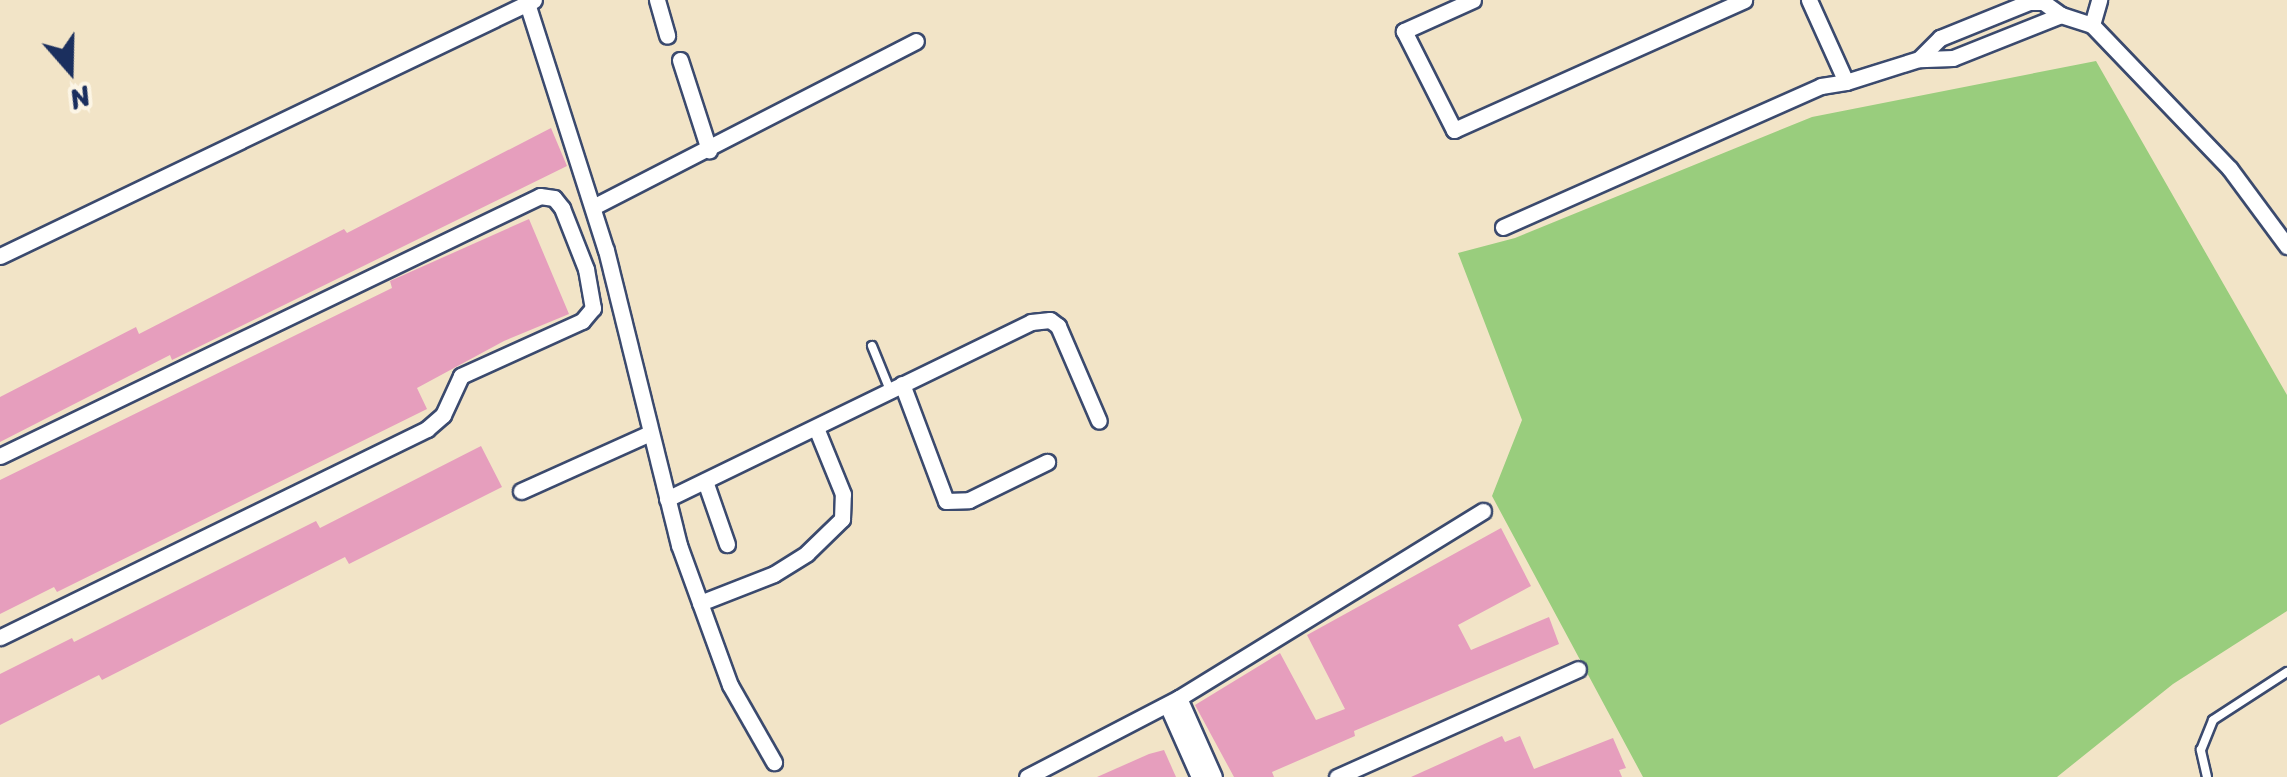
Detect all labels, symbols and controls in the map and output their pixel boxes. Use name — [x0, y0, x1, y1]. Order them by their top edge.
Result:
north arrow — [20, 20, 120, 120]
text: N — [63, 72, 98, 125]

